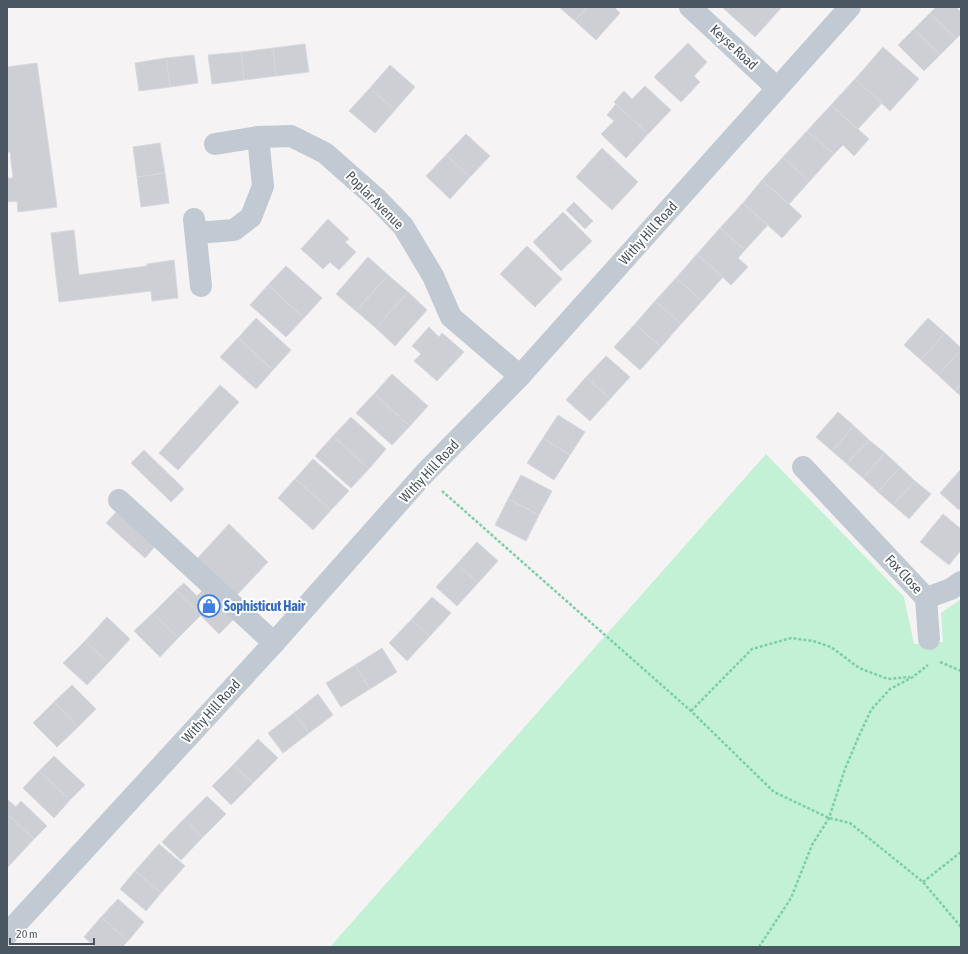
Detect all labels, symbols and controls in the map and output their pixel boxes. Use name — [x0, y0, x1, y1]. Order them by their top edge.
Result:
street label: Keyse Road — [707, 21, 761, 73]
street label: Poplar Avenue — [343, 168, 407, 232]
street label: Withy Hill Road — [616, 198, 680, 268]
street label: Withy Hill Road — [396, 437, 462, 505]
street label: Fox Close — [882, 551, 926, 597]
shop icon: Sophisticut Hair — [196, 593, 222, 619]
place label: Sophisticut Hair — [224, 598, 306, 614]
street label: Withy Hill Road — [179, 676, 243, 746]
scale bar — [10, 920, 94, 946]
text: 20 m — [16, 927, 38, 941]

